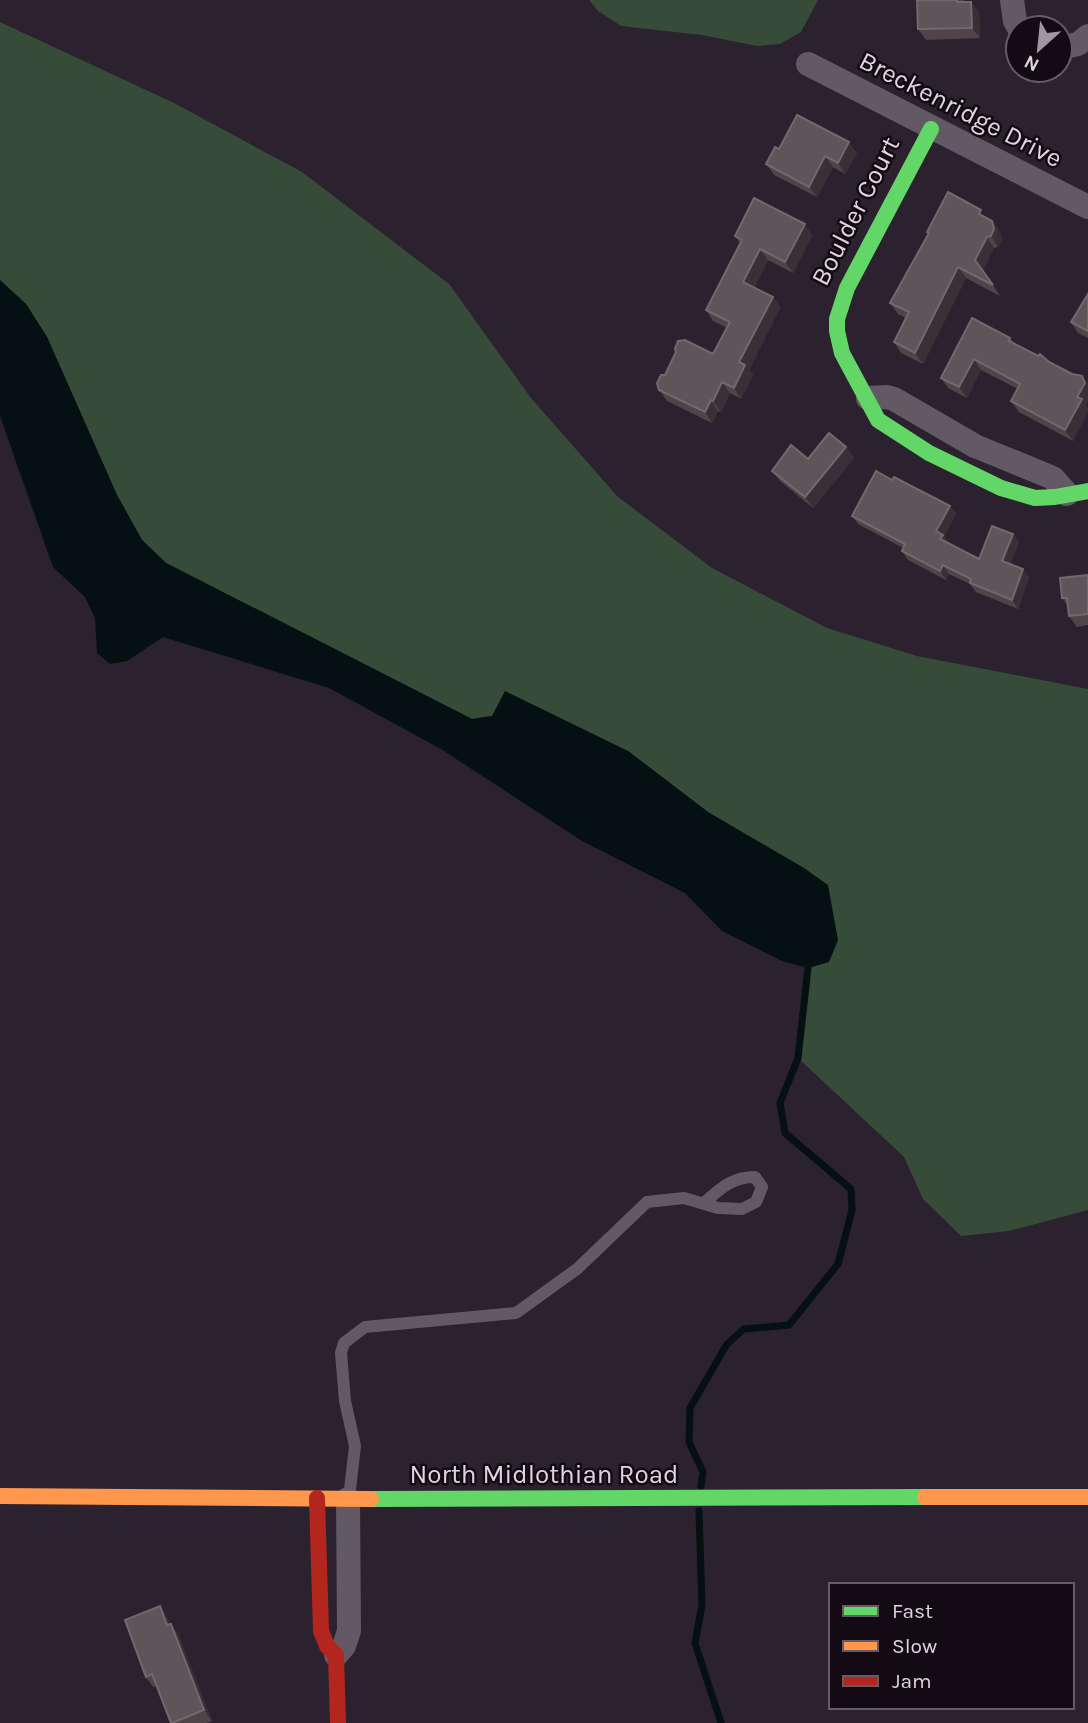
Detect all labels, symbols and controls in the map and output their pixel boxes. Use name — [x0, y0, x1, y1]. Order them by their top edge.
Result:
north arrow — [1004, 14, 1074, 84]
street label: Breckenridge Drive — [854, 45, 1067, 174]
text: N — [1021, 50, 1043, 76]
street label: Boulder Court — [805, 131, 906, 291]
street label: North Midlothian Road — [410, 1459, 678, 1490]
legend — [829, 1583, 1074, 1709]
text: Fast — [892, 1599, 933, 1623]
text: Slow — [892, 1634, 937, 1658]
text: Jam — [892, 1669, 932, 1693]

